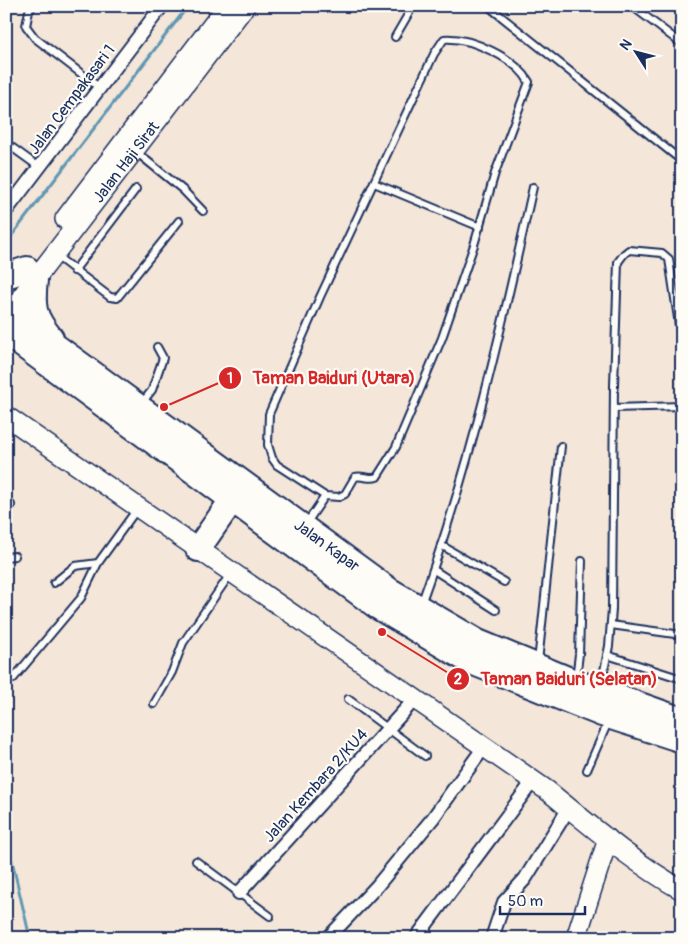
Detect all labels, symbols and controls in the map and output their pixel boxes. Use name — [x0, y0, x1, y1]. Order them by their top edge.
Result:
north arrow — [610, 28, 660, 78]
text: N — [616, 36, 636, 53]
street label: Jalan Cempakasari 1 — [24, 41, 120, 158]
street label: Jalan Haji Sirat — [89, 117, 164, 207]
callout: Taman Baiduri (Utara) — [218, 361, 425, 394]
text: Taman Baiduri (Utara) — [252, 367, 415, 390]
text: 1 — [227, 369, 233, 388]
street label: Jalan Kapar — [290, 515, 364, 576]
callout: Taman Baiduri (Selatan) — [445, 662, 667, 695]
text: Taman Baiduri (Selatan) — [479, 668, 658, 691]
text: 2 — [454, 670, 462, 689]
street label: Jalan Kembara 2/KU4 — [259, 725, 372, 847]
scale bar — [500, 884, 586, 916]
text: 50 m — [508, 892, 543, 911]

